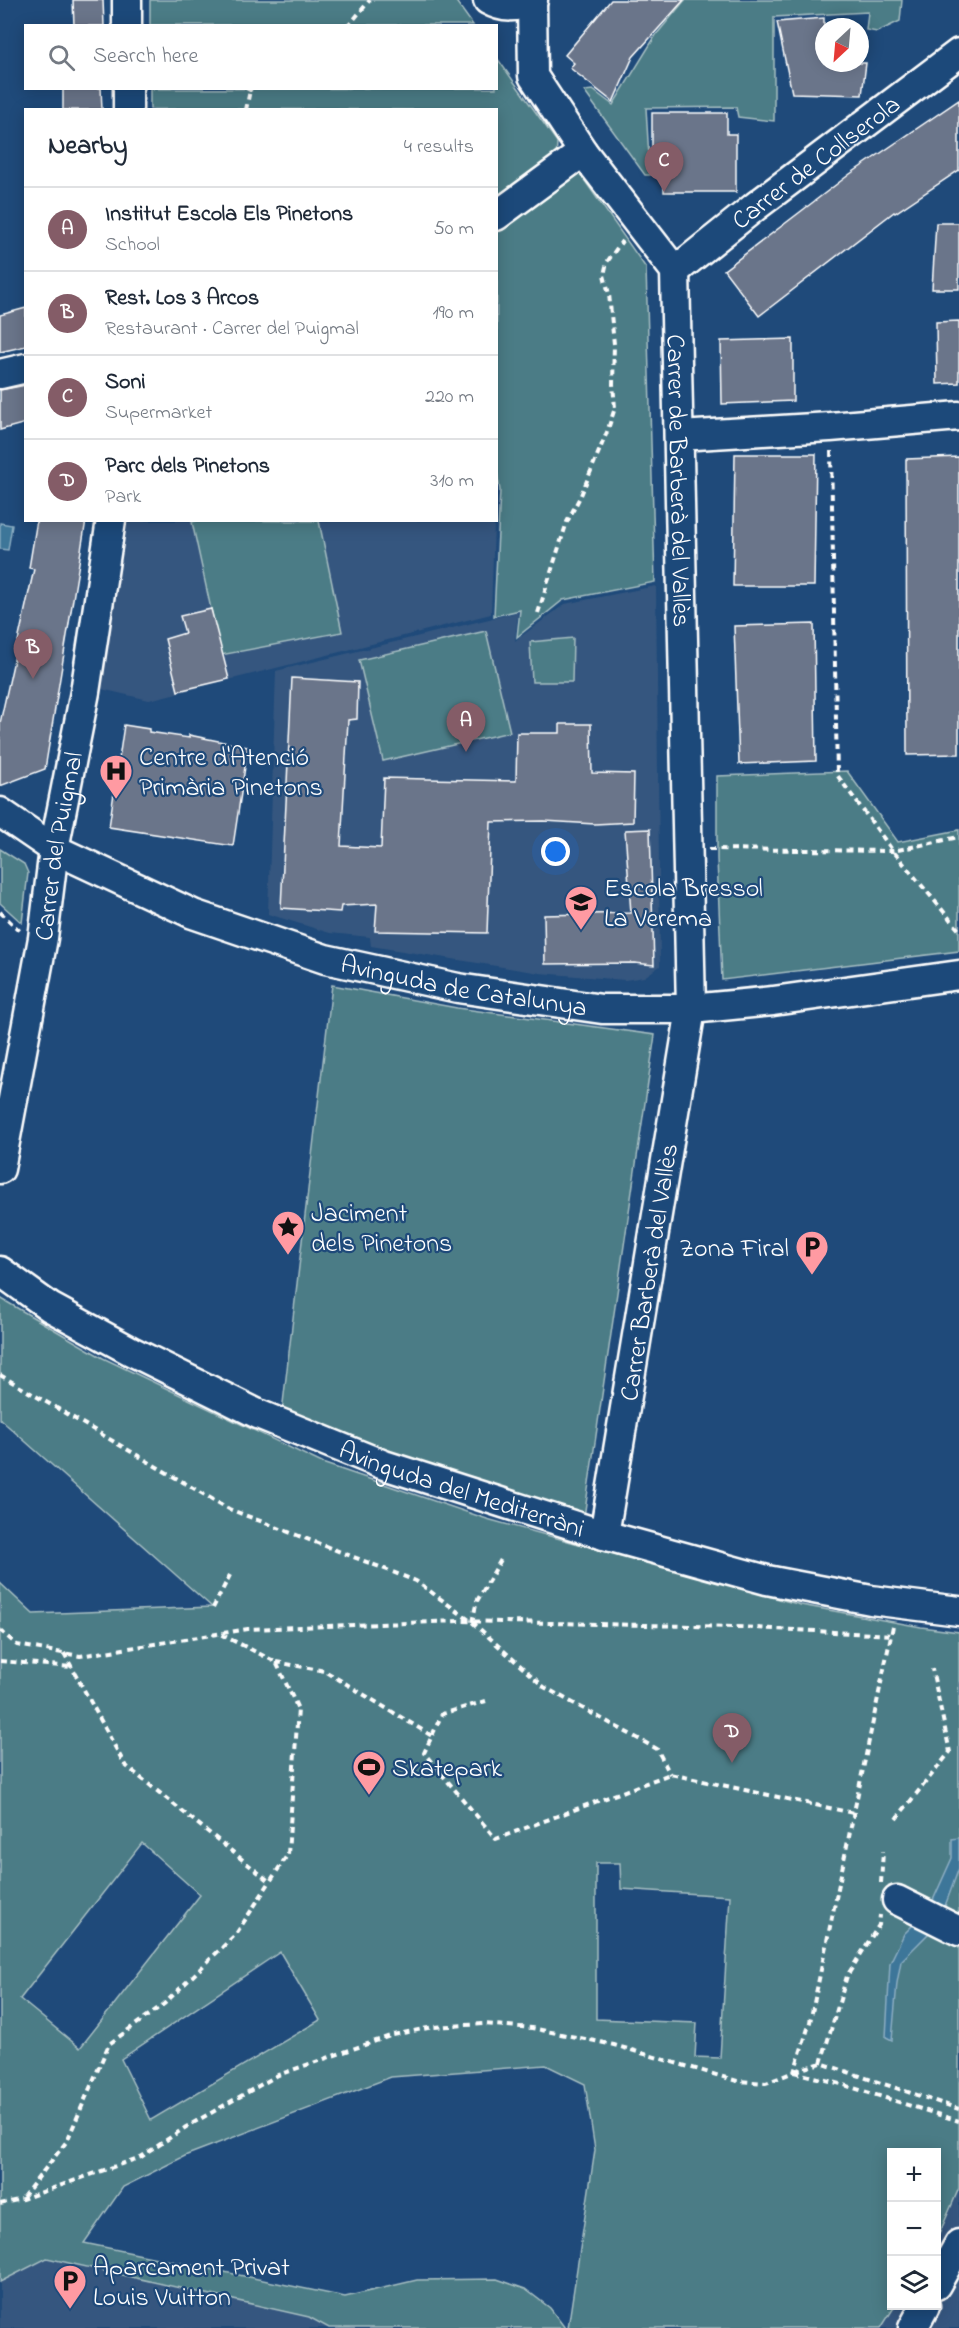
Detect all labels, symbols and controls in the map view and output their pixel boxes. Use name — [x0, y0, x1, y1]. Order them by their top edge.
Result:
north arrow — [815, 18, 869, 72]
search box — [24, 24, 498, 90]
icon: search — [45, 41, 78, 74]
text: Search here — [93, 41, 198, 73]
street label: Carrer de Collserola — [725, 87, 910, 240]
text: Nearby — [48, 128, 127, 166]
text: 4 results — [404, 133, 474, 162]
pin: C — [644, 142, 684, 192]
text: Institut Escola Els Pinetons — [105, 199, 353, 231]
text: A — [61, 215, 74, 244]
text: 50 m — [433, 215, 474, 244]
text: School — [105, 231, 160, 260]
text: Rest. Los 3 Arcos — [105, 283, 259, 315]
text: B — [61, 299, 74, 328]
text: 190 m — [432, 299, 474, 328]
text: Restaurant · Carrer del Puigmal — [105, 315, 359, 344]
street label: Carrer de Barberà del Vallès — [654, 334, 699, 628]
text: Soni — [105, 367, 145, 399]
text: C — [62, 383, 73, 412]
text: 220 m — [425, 383, 474, 412]
text: Supermarket — [105, 399, 212, 428]
text: Parc dels Pinetons — [105, 451, 270, 483]
text: D — [60, 467, 75, 496]
text: 310 m — [430, 467, 474, 496]
text: Park — [105, 483, 141, 512]
pin: B — [14, 630, 52, 679]
pin: A — [446, 702, 486, 752]
place label: Centre d'Atenció Primària Pinetons — [139, 740, 323, 808]
street label: Carrer del Puigmal — [27, 749, 95, 943]
hospital icon: Centre d'Atenció Primària Pinetons — [98, 753, 134, 800]
your location — [541, 837, 570, 866]
place label: Escola Bressol La Verema — [604, 871, 763, 939]
school or university icon: Escola Bressol La Verema — [563, 884, 599, 931]
street label: Avinguda de Catalunya — [337, 947, 589, 1029]
street label: Carrer Barberà del Vallès — [612, 1141, 690, 1404]
place label: Jaciment dels Pinetons — [311, 1196, 452, 1264]
place icon: Jaciment dels Pinetons — [270, 1209, 306, 1256]
parking icon: Zona Firal — [794, 1229, 830, 1276]
place label: Zona Firal — [679, 1231, 789, 1269]
street label: Avinguda del Mediterràni — [332, 1433, 589, 1550]
pin: D — [712, 1714, 752, 1763]
sports icon: Skatepark — [351, 1749, 387, 1796]
place label: Skatepark — [392, 1751, 503, 1789]
map controls — [887, 2148, 941, 2310]
button: + — [887, 2148, 941, 2202]
button: − — [887, 2202, 941, 2256]
place label: Aparcament Privat Louis Vuitton — [93, 2250, 290, 2318]
button: layers — [887, 2256, 941, 2310]
parking icon: Aparcament Privat Louis Vuitton — [52, 2263, 88, 2310]

